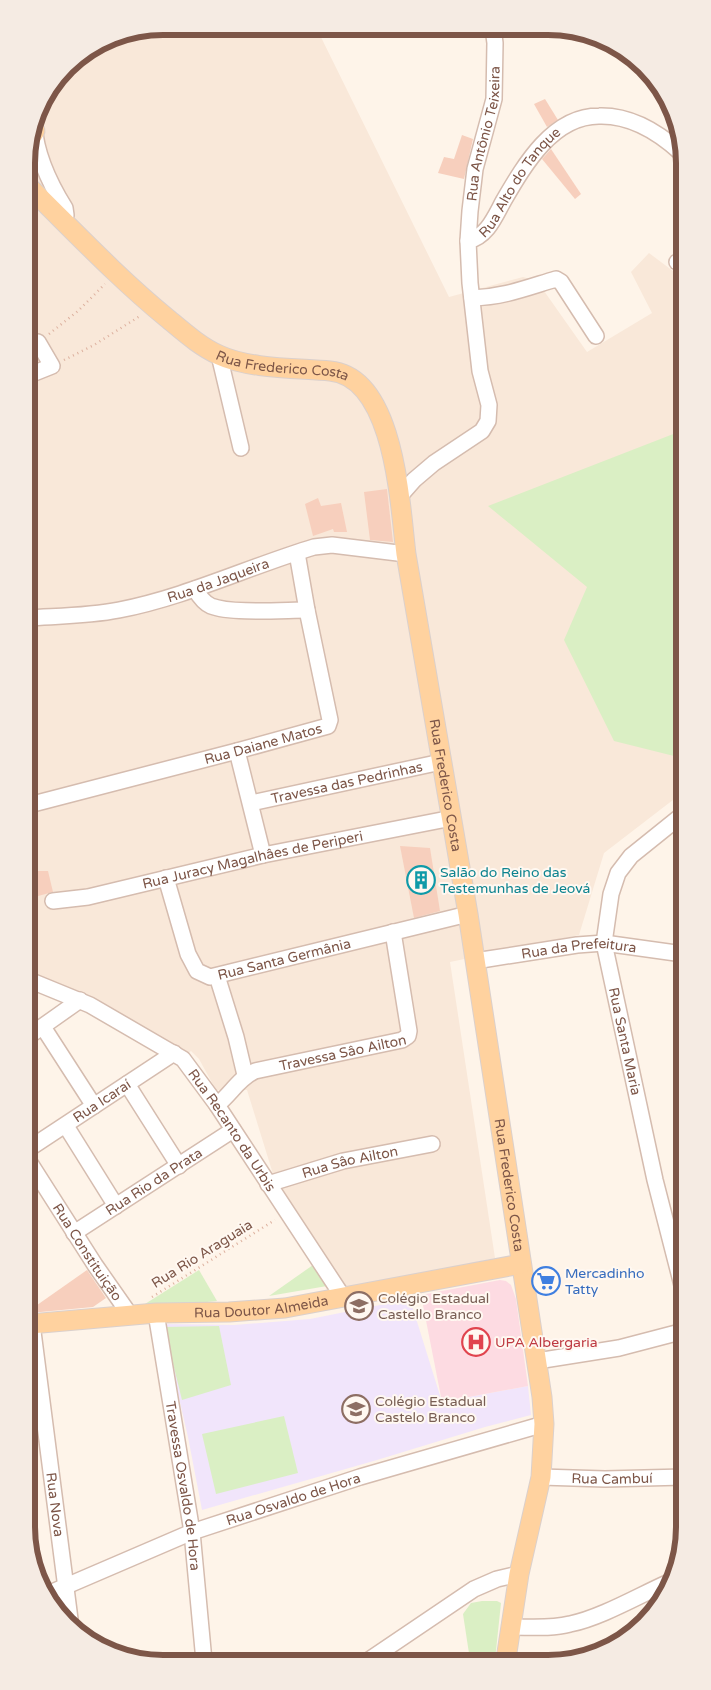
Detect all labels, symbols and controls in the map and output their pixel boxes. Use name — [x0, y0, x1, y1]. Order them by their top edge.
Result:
street label: Rua Antônio Teixeira — [463, 66, 503, 202]
street label: Rua Alto do Tanque — [475, 123, 564, 241]
street label: Rua Frederico Costa — [213, 346, 352, 384]
street label: Rua da Jaqueira — [165, 554, 271, 606]
street label: Rua Frederico Costa — [426, 717, 466, 853]
street label: Rua Daiane Matos — [202, 719, 324, 768]
street label: Travessa das Pedrinhas — [269, 758, 424, 807]
street label: Rua Juracy Magalhâes de Periperi — [141, 827, 364, 892]
place label: Salão do Reino das Testemunhas de Jeová — [440, 864, 590, 897]
building icon: Salão do Reino das Testemunhas de Jeová — [406, 865, 436, 895]
street label: Rua Santa Germânia — [216, 934, 352, 983]
street label: Rua da Prefeitura — [520, 934, 638, 962]
street label: Rua Santa Maria — [605, 986, 645, 1097]
street label: Travessa Sâo Ailton — [278, 1031, 408, 1074]
street label: Rua Recanto da Urbis — [185, 1066, 280, 1195]
street label: Rua Icaraí — [70, 1075, 134, 1126]
street label: Rua Frederico Costa — [491, 1117, 528, 1253]
street label: Rua Sâo Ailton — [300, 1142, 399, 1182]
street label: Rua Rio da Prata — [102, 1144, 205, 1219]
street label: Rua Constituição — [49, 1200, 126, 1304]
street label: Rua Rio Araguaia — [148, 1216, 256, 1292]
place label: Mercadinho Tatty — [565, 1265, 645, 1298]
supermarket icon: Mercadinho Tatty — [531, 1266, 561, 1296]
place label: Colégio Estadual Castello Branco — [378, 1290, 489, 1323]
school or university icon: Colégio Estadual Castello Branco — [344, 1291, 374, 1321]
street label: Rua Doutor Almeida — [194, 1292, 330, 1321]
hospital icon: UPA Albergaria — [461, 1327, 491, 1357]
place label: UPA Albergaria — [495, 1334, 598, 1351]
place label: Colégio Estadual Castelo Branco — [375, 1393, 486, 1426]
school or university icon: Colégio Estadual Castelo Branco — [341, 1394, 371, 1424]
street label: Travessa Osvaldo de Hora — [162, 1400, 204, 1571]
street label: Rua Osvaldo de Hora — [224, 1469, 362, 1529]
street label: Rua Cambuí — [571, 1469, 653, 1488]
street label: Rua Nova — [43, 1471, 68, 1538]

